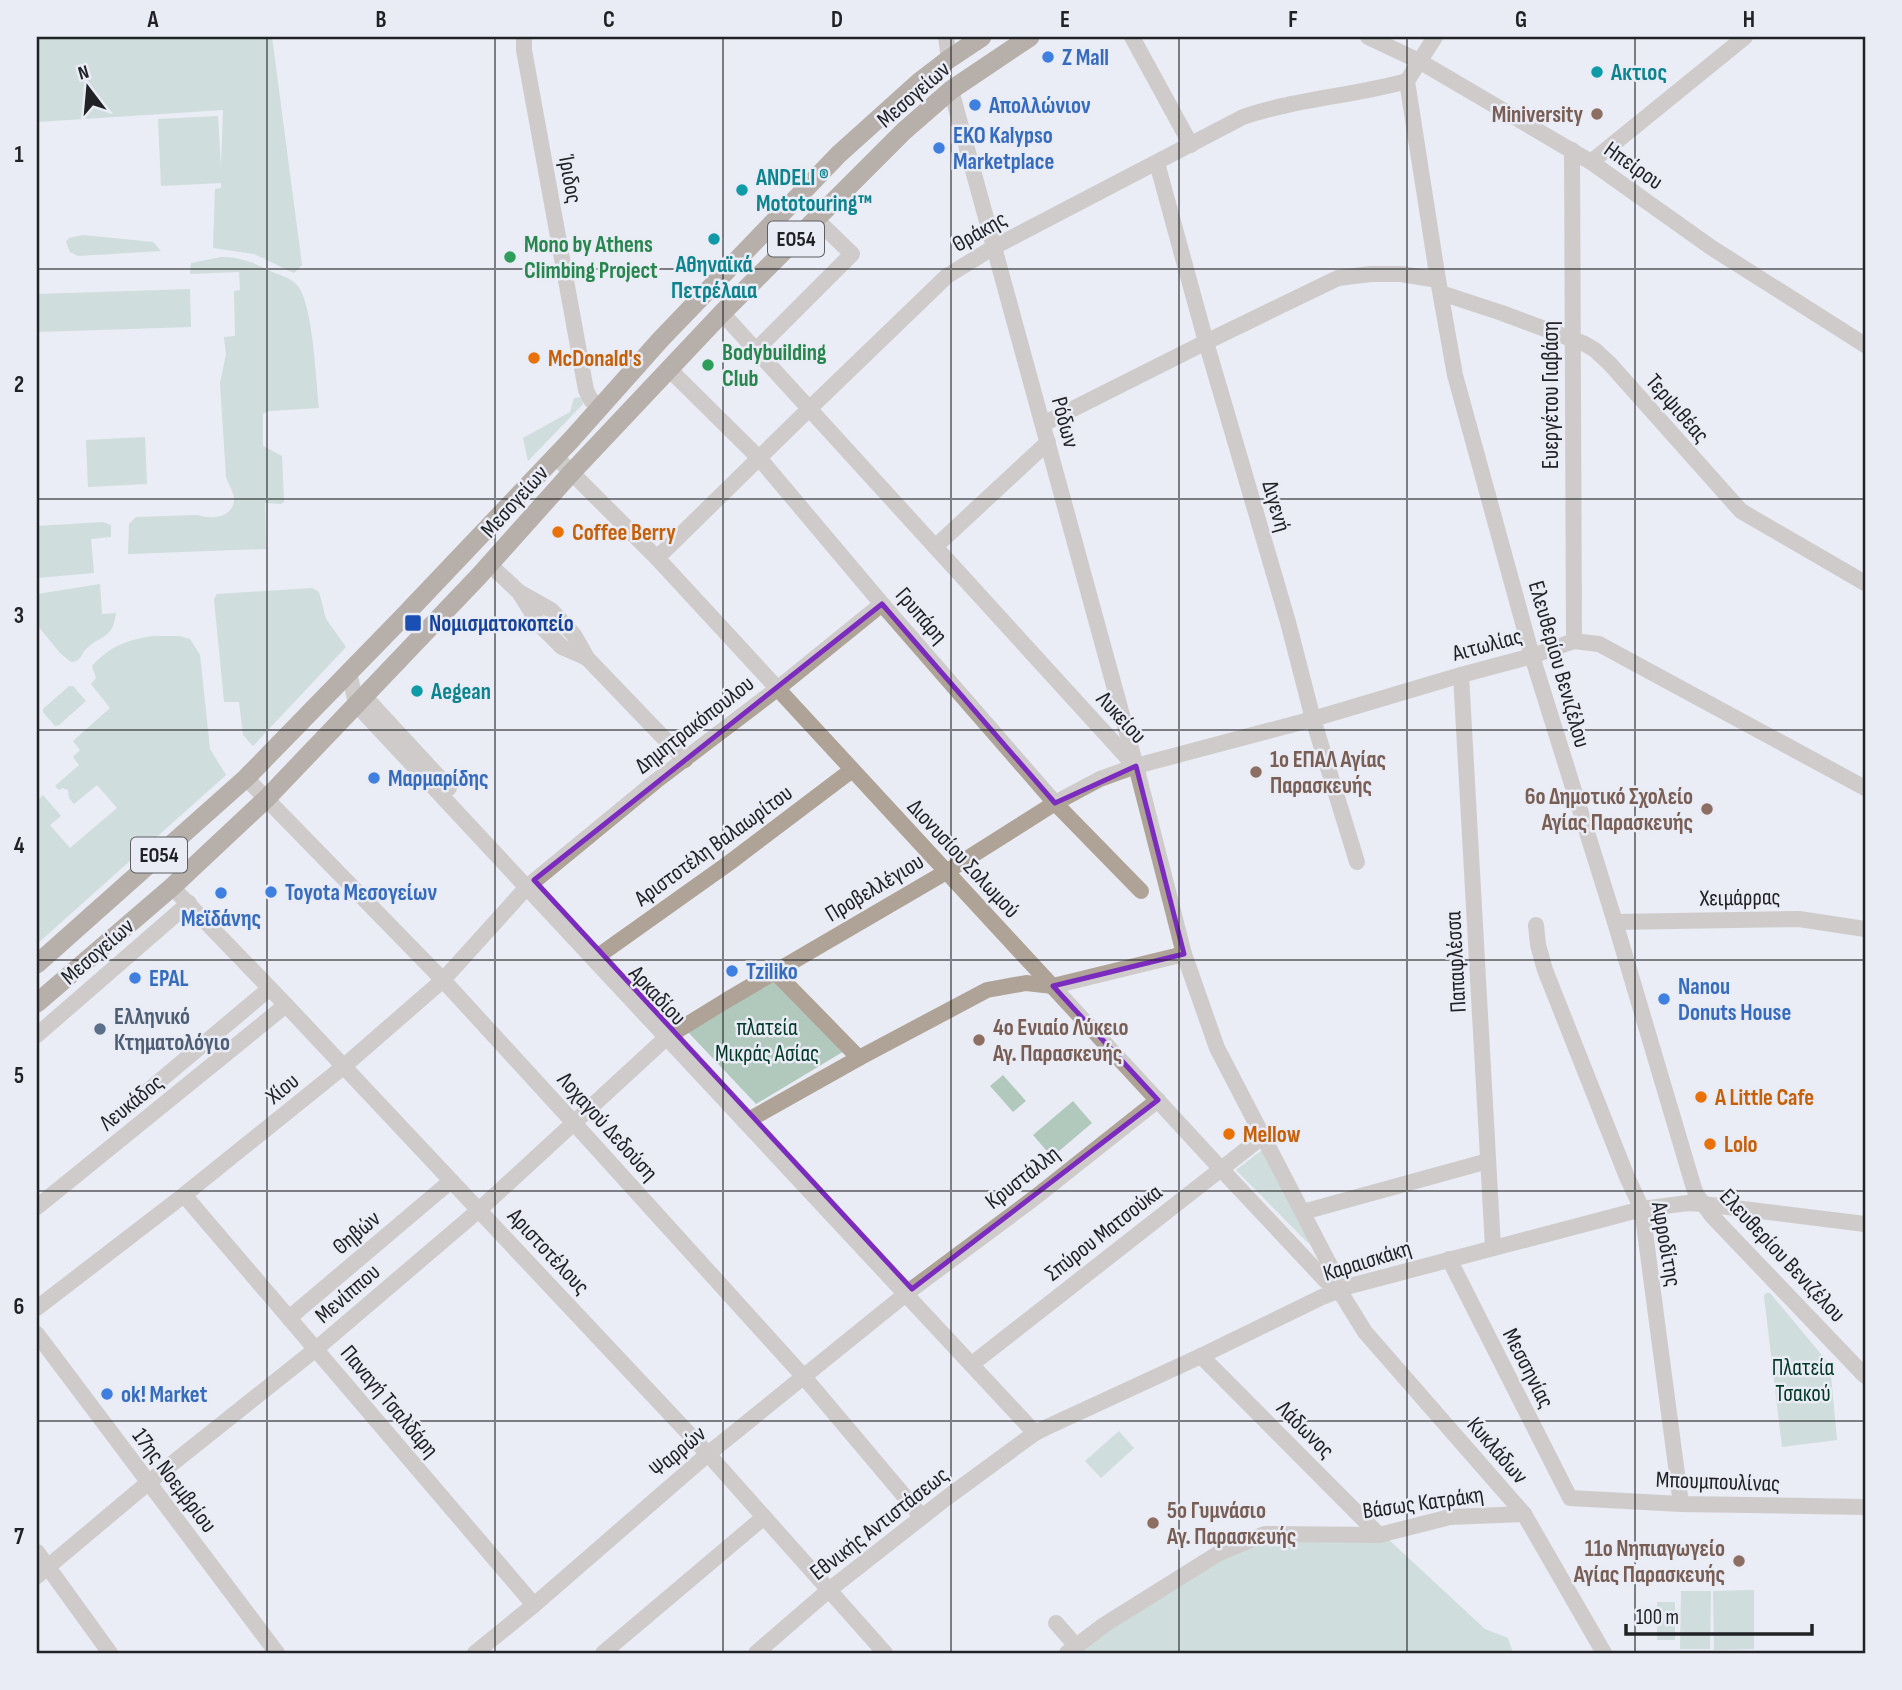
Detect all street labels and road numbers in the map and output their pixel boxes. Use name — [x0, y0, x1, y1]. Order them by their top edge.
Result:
street label: Μεσογείων — [871, 55, 956, 134]
street label: Ηπείρου — [1598, 135, 1668, 196]
street label: Ίριδος — [552, 152, 588, 206]
street label: Θράκης — [947, 205, 1012, 259]
road number: ΕΟ54 — [768, 222, 824, 256]
street label: Ευεργέτου Γιαβάση — [1537, 321, 1565, 469]
street label: Τερψιθέας — [1640, 368, 1715, 449]
street label: Ρόδων — [1045, 394, 1085, 451]
street label: Μεσογείων — [475, 460, 555, 544]
street label: Διγενή — [1255, 477, 1297, 535]
street label: Ελευθερίου Βενιζέλου — [1522, 578, 1596, 751]
street label: Γρυπάρη — [889, 582, 953, 650]
street label: Αιτωλίας — [1448, 622, 1525, 668]
street label: Δημητρακόπουλου — [630, 670, 760, 780]
street label: Λυκείου — [1089, 685, 1152, 750]
street label: Αριστοτέλη Βαλαωρίτου — [628, 779, 798, 913]
street label: Διονυσίου Σολωμού — [901, 793, 1026, 924]
road number: ΕΟ54 — [131, 838, 187, 872]
street label: Προβελλέγιου — [820, 847, 929, 928]
street label: Χειμάρρας — [1698, 883, 1781, 913]
street label: Παπαφλέσσα — [1439, 910, 1473, 1013]
street label: Μεσογείων — [55, 912, 140, 991]
street label: Αρκαδίου — [622, 959, 692, 1031]
street label: Λοχαγού Δεδούση — [550, 1066, 664, 1187]
street label: Χίου — [260, 1067, 305, 1111]
street label: Λευκάδος — [93, 1069, 169, 1138]
street label: Κρυστάλλη — [980, 1140, 1065, 1215]
street label: Σπύρου Ματσούκα — [1040, 1178, 1168, 1287]
street label: Ελευθερίου Βενιζέλου — [1713, 1183, 1851, 1328]
street label: Αφροδίτης — [1645, 1199, 1687, 1289]
street label: Αριστοτέλους — [501, 1202, 595, 1301]
street label: Θηβών — [327, 1205, 386, 1261]
street label: Καραισκάκη — [1320, 1234, 1415, 1288]
street label: Μενίππου — [309, 1258, 386, 1330]
street label: Μεσσηνίας — [1496, 1324, 1560, 1413]
street label: Παναγή Τσαλδάρη — [334, 1340, 444, 1464]
street label: Λάδωνος — [1270, 1394, 1340, 1465]
street label: Κυκλάδων — [1461, 1412, 1534, 1490]
street label: Ψαρρών — [644, 1420, 712, 1483]
street label: 17ης Νοεμβρίου — [126, 1423, 223, 1538]
street label: Εθνικής Αντιστάσεως — [805, 1461, 955, 1587]
street label: Μπουμπουλίνας — [1655, 1466, 1781, 1498]
street label: Βάσως Κατράκη — [1361, 1481, 1486, 1525]

